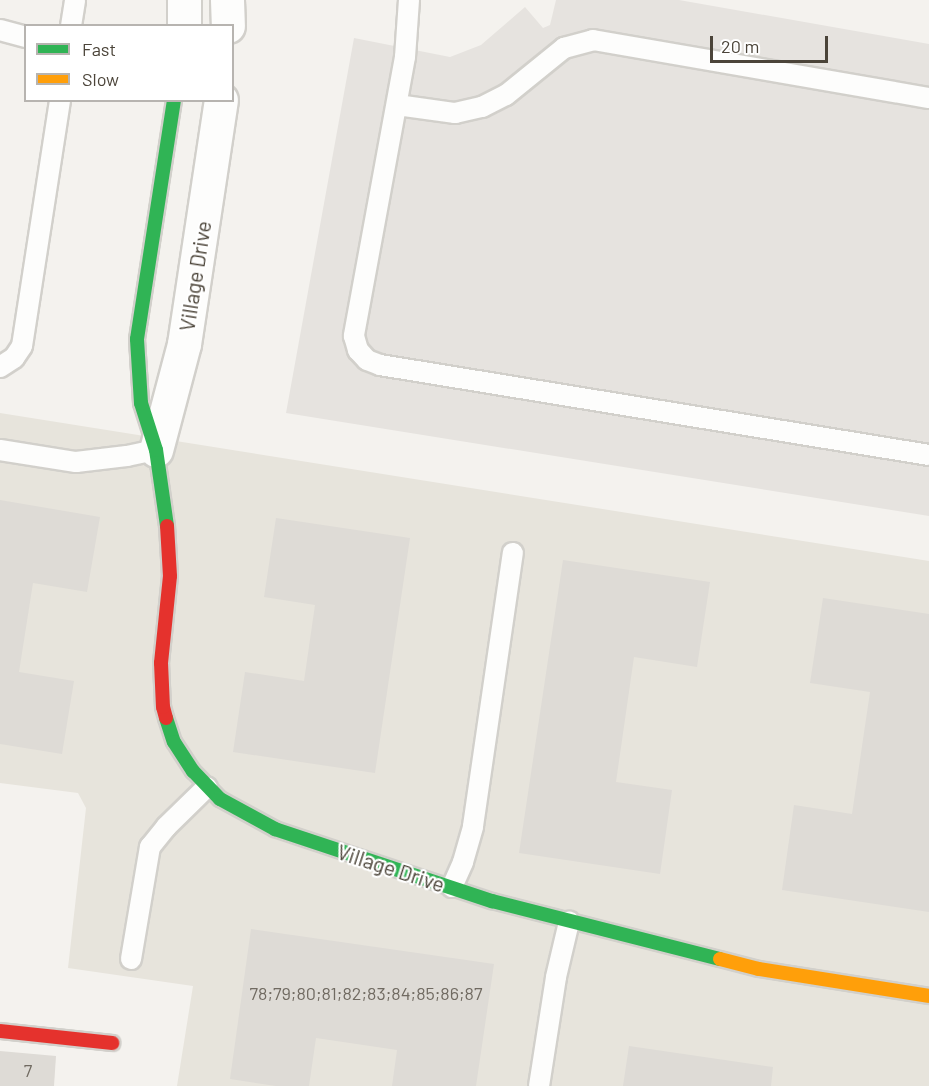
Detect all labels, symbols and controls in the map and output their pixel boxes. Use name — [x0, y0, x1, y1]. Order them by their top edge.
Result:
legend — [24, 24, 234, 102]
scale bar — [713, 24, 832, 62]
text: 20 m — [721, 35, 759, 57]
text: Fast — [82, 38, 116, 60]
text: Slow — [82, 68, 119, 90]
street label: Village Drive — [174, 219, 216, 333]
street label: Village Drive — [334, 839, 448, 897]
house number: 78;79;80;81;82;83;84;85;86;87 — [249, 982, 483, 1004]
house number: 7 — [24, 1059, 32, 1081]

